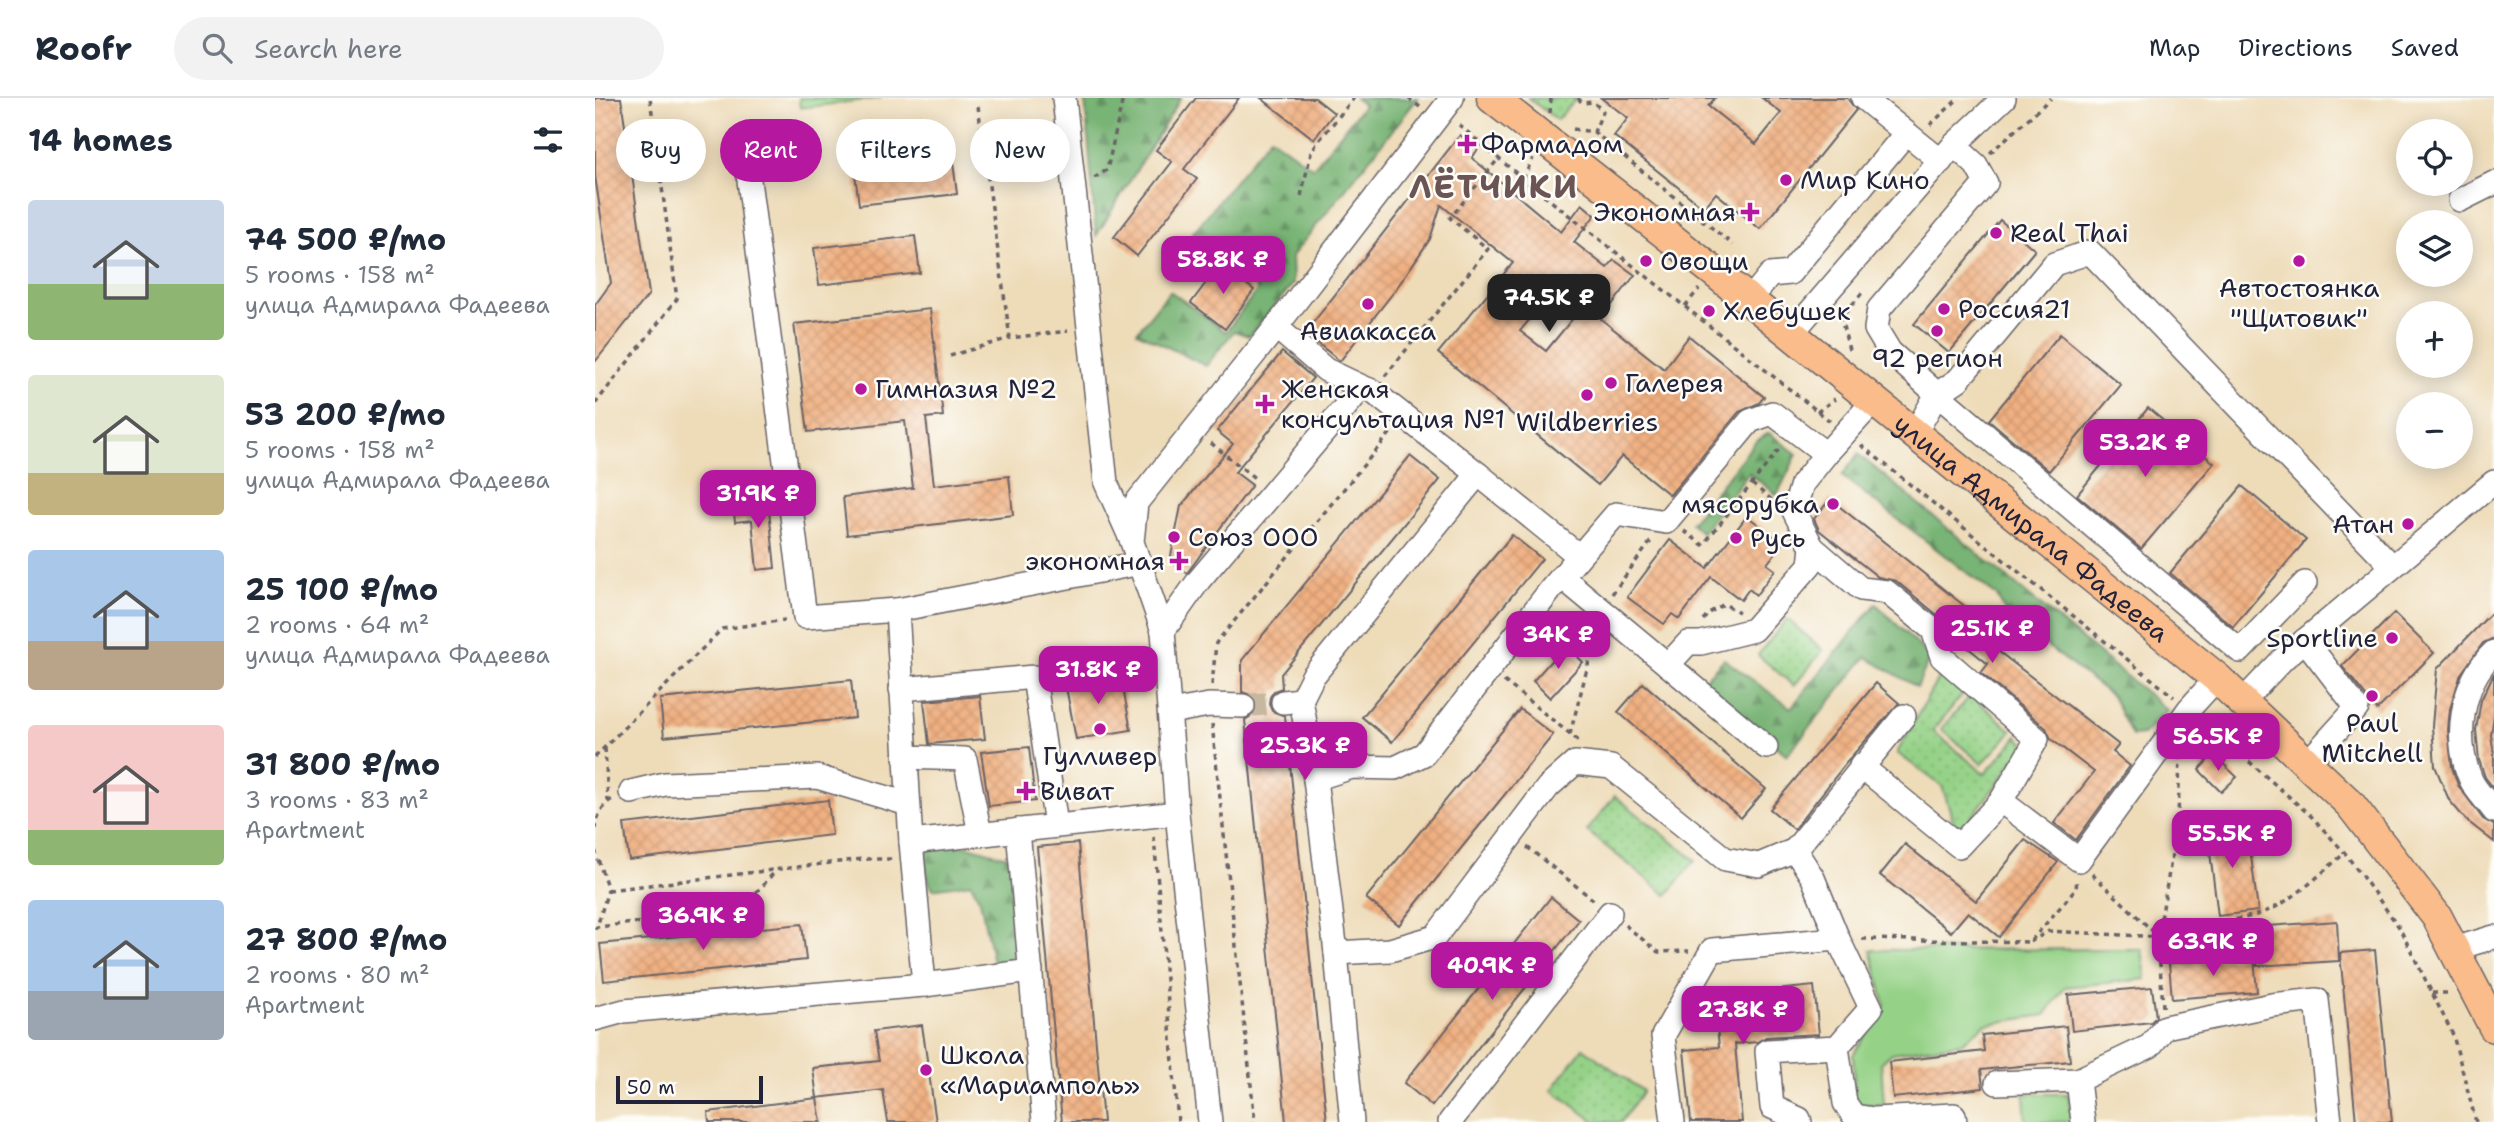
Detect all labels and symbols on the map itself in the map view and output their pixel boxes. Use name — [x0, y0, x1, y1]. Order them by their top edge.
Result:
place label: Фармадом — [1481, 126, 1623, 161]
marker: Фармадом — [1459, 136, 1475, 152]
place label: Мир Кино — [1800, 162, 1930, 197]
district label: ЛЁТЧИКИ — [1409, 164, 1579, 209]
marker: Мир Кино — [1778, 172, 1794, 188]
place label: Экономная — [1594, 194, 1736, 229]
marker: Экономная — [1742, 204, 1758, 220]
place label: Real Thai — [2010, 215, 2129, 250]
marker: Real Thai — [1988, 225, 2004, 241]
pin: 58.8K ₽ — [1158, 236, 1288, 296]
place label: Овощи — [1660, 243, 1749, 278]
marker: Овощи — [1638, 253, 1654, 269]
marker: Автостоянка "Щитовик" — [2291, 253, 2307, 269]
place label: Автостоянка "Щитовик" — [2219, 270, 2379, 335]
pin: 74.5K ₽ — [1484, 274, 1614, 334]
place label: Россия21 — [1958, 291, 2071, 326]
place label: Хлебушек — [1723, 293, 1851, 328]
marker: Авиакасса — [1360, 296, 1376, 312]
marker: Россия21 — [1936, 301, 1952, 317]
marker: Хлебушек — [1701, 303, 1717, 319]
place label: Авиакасса — [1300, 313, 1436, 348]
marker: 92 регион — [1929, 323, 1945, 339]
place label: 92 регион — [1871, 340, 2003, 375]
place label: Галерея — [1625, 365, 1724, 400]
place label: Гимназия №2 — [875, 371, 1057, 406]
place label: Женская консультация №1 — [1281, 371, 1505, 436]
marker: Галерея — [1603, 375, 1619, 391]
marker: Гимназия №2 — [853, 381, 869, 397]
marker: Wildberries — [1579, 387, 1595, 403]
marker: Женская консультация №1 — [1255, 394, 1275, 414]
place label: Wildberries — [1516, 404, 1658, 439]
street label: улица Адмирала Фадеева — [1887, 406, 2177, 650]
pin: 53.2K ₽ — [2080, 420, 2210, 479]
pin: 31.9K ₽ — [693, 470, 823, 530]
place label: мясорубка — [1681, 486, 1819, 521]
marker: мясорубка — [1825, 496, 1841, 512]
place label: Атан — [2332, 506, 2394, 541]
marker: Атан — [2400, 516, 2416, 532]
place label: Союз ООО — [1188, 519, 1319, 554]
place label: Русь — [1750, 520, 1805, 555]
marker: Союз ООО — [1166, 529, 1182, 545]
marker: Русь — [1728, 530, 1744, 546]
place label: экономная — [1025, 543, 1165, 578]
marker: экономная — [1171, 553, 1187, 569]
pin: 25.1K ₽ — [1927, 606, 2057, 665]
pin: 34K ₽ — [1509, 612, 1607, 671]
place label: Sportline — [2266, 620, 2378, 655]
marker: Sportline — [2384, 630, 2400, 646]
pin: 31.8K ₽ — [1033, 646, 1163, 706]
marker: Paul Mitchell — [2364, 688, 2380, 704]
place label: Paul Mitchell — [2321, 705, 2423, 770]
pin: 56.5K ₽ — [2153, 714, 2283, 773]
marker: Гулливер — [1092, 721, 1108, 737]
pin: 25.3K ₽ — [1240, 722, 1370, 782]
place label: Гулливер — [1043, 738, 1157, 773]
place label: Виват — [1040, 773, 1115, 808]
marker: Виват — [1018, 783, 1034, 799]
pin: 55.5K ₽ — [2167, 810, 2297, 870]
pin: 36.9K ₽ — [638, 892, 768, 952]
pin: 63.9K ₽ — [2148, 918, 2278, 978]
pin: 40.9K ₽ — [1427, 942, 1557, 1002]
pin: 27.8K ₽ — [1678, 986, 1808, 1046]
place label: Школа «Мариамполь» — [940, 1037, 1140, 1102]
marker: Школа «Мариамполь» — [918, 1062, 934, 1078]
scale bar — [616, 1073, 763, 1105]

